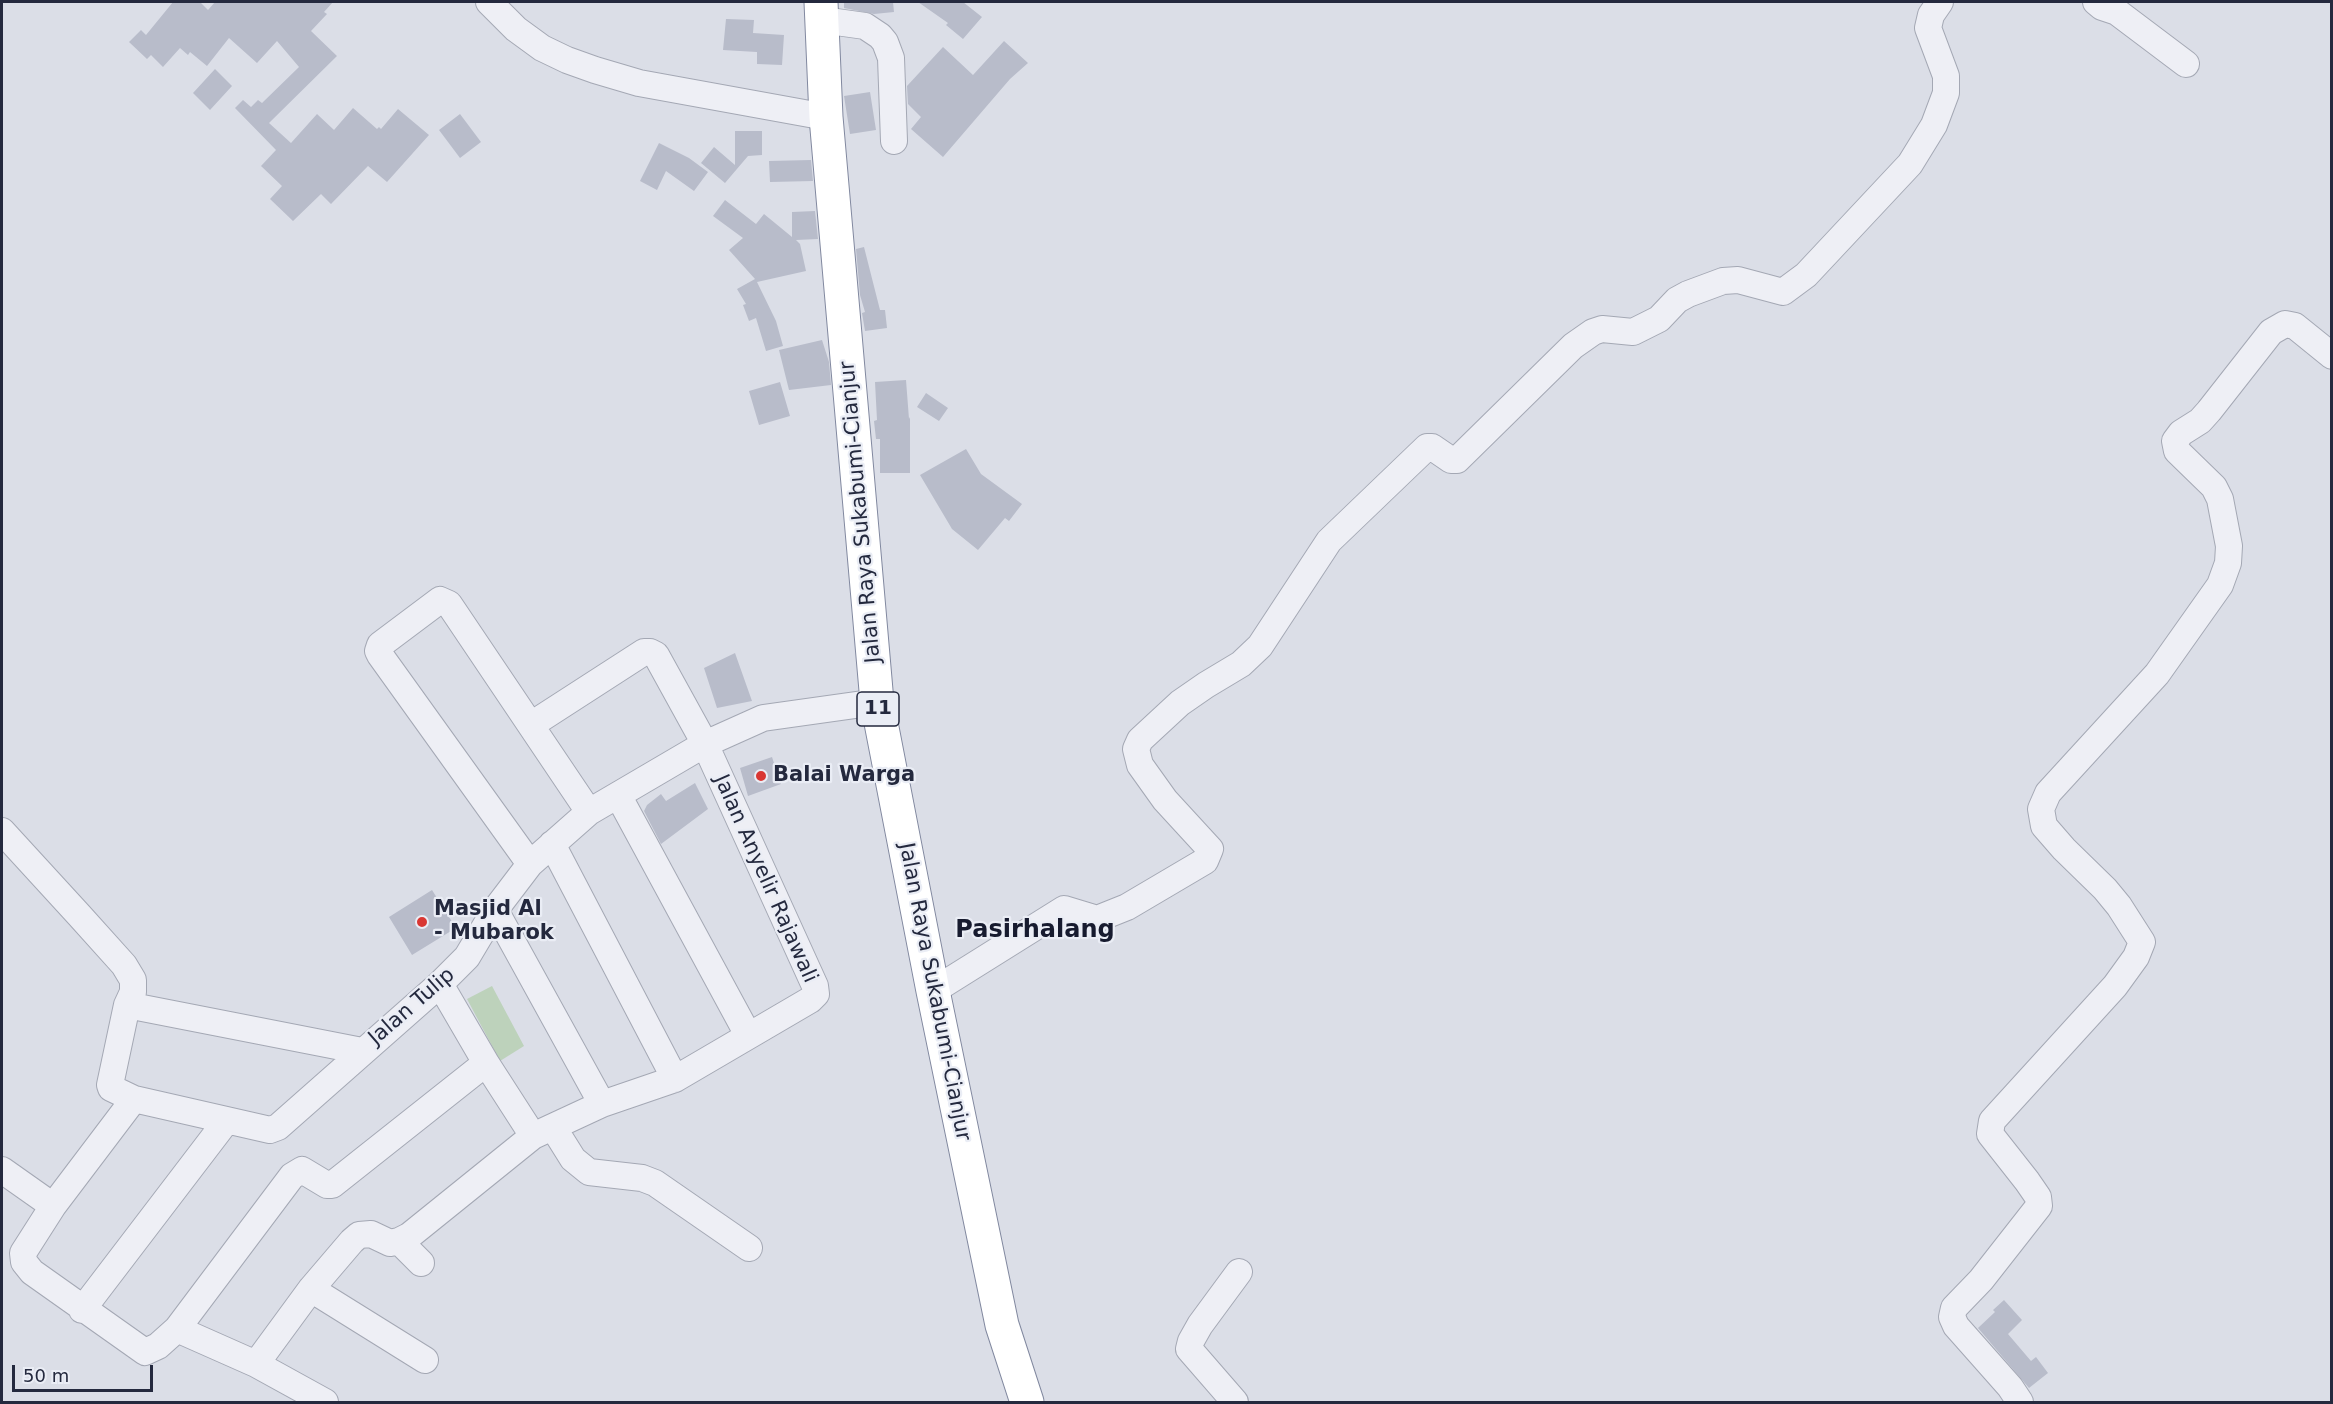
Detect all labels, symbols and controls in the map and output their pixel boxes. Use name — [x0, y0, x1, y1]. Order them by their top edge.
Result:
street label: Jalan Raya Sukabumi-Cianjur — [835, 360, 887, 664]
road number: 11 — [857, 692, 899, 726]
place label: Balai Warga — [773, 763, 915, 789]
marker: Balai Warga — [754, 769, 768, 783]
street label: Jalan Anyelir Rajawali — [708, 771, 822, 987]
street label: Jalan Raya Sukabumi-Cianjur — [893, 841, 975, 1143]
place label: Masjid Al - Mubarok — [434, 897, 554, 947]
marker: Masjid Al - Mubarok — [415, 915, 429, 929]
district label: Pasirhalang — [955, 917, 1115, 945]
street label: Jalan Tulip — [364, 963, 460, 1051]
scale bar — [15, 1353, 156, 1391]
text: 50 m — [23, 1365, 69, 1386]

